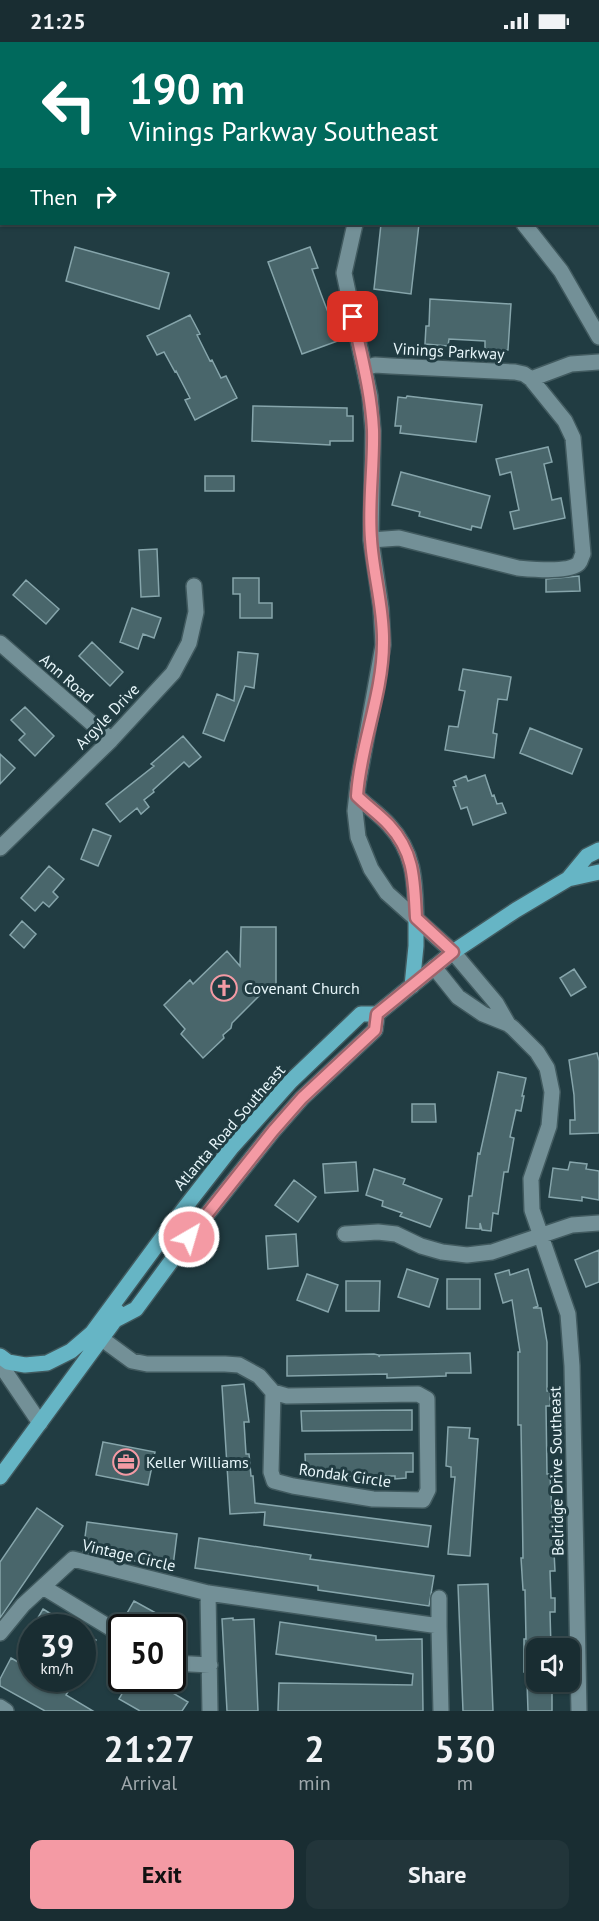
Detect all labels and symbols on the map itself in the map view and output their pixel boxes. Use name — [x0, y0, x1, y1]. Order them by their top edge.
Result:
pin — [327, 291, 378, 342]
street label: Vinings Parkway — [392, 338, 506, 364]
street label: Ann Road — [36, 649, 98, 707]
street label: Argyle Drive — [71, 679, 143, 753]
church icon: Covenant Church — [209, 973, 239, 1003]
place label: Covenant Church — [244, 978, 360, 998]
street label: Atlanta Road Southeast — [169, 1060, 289, 1194]
position arrow — [157, 1205, 221, 1269]
street label: Belridge Drive Southeast — [545, 1385, 567, 1556]
office icon: Keller Williams — [111, 1447, 141, 1477]
place label: Keller Williams — [146, 1452, 249, 1472]
street label: Rondak Circle — [298, 1459, 392, 1491]
street label: Vintage Circle — [79, 1534, 178, 1575]
speed limit sign: 50 — [108, 1614, 186, 1692]

